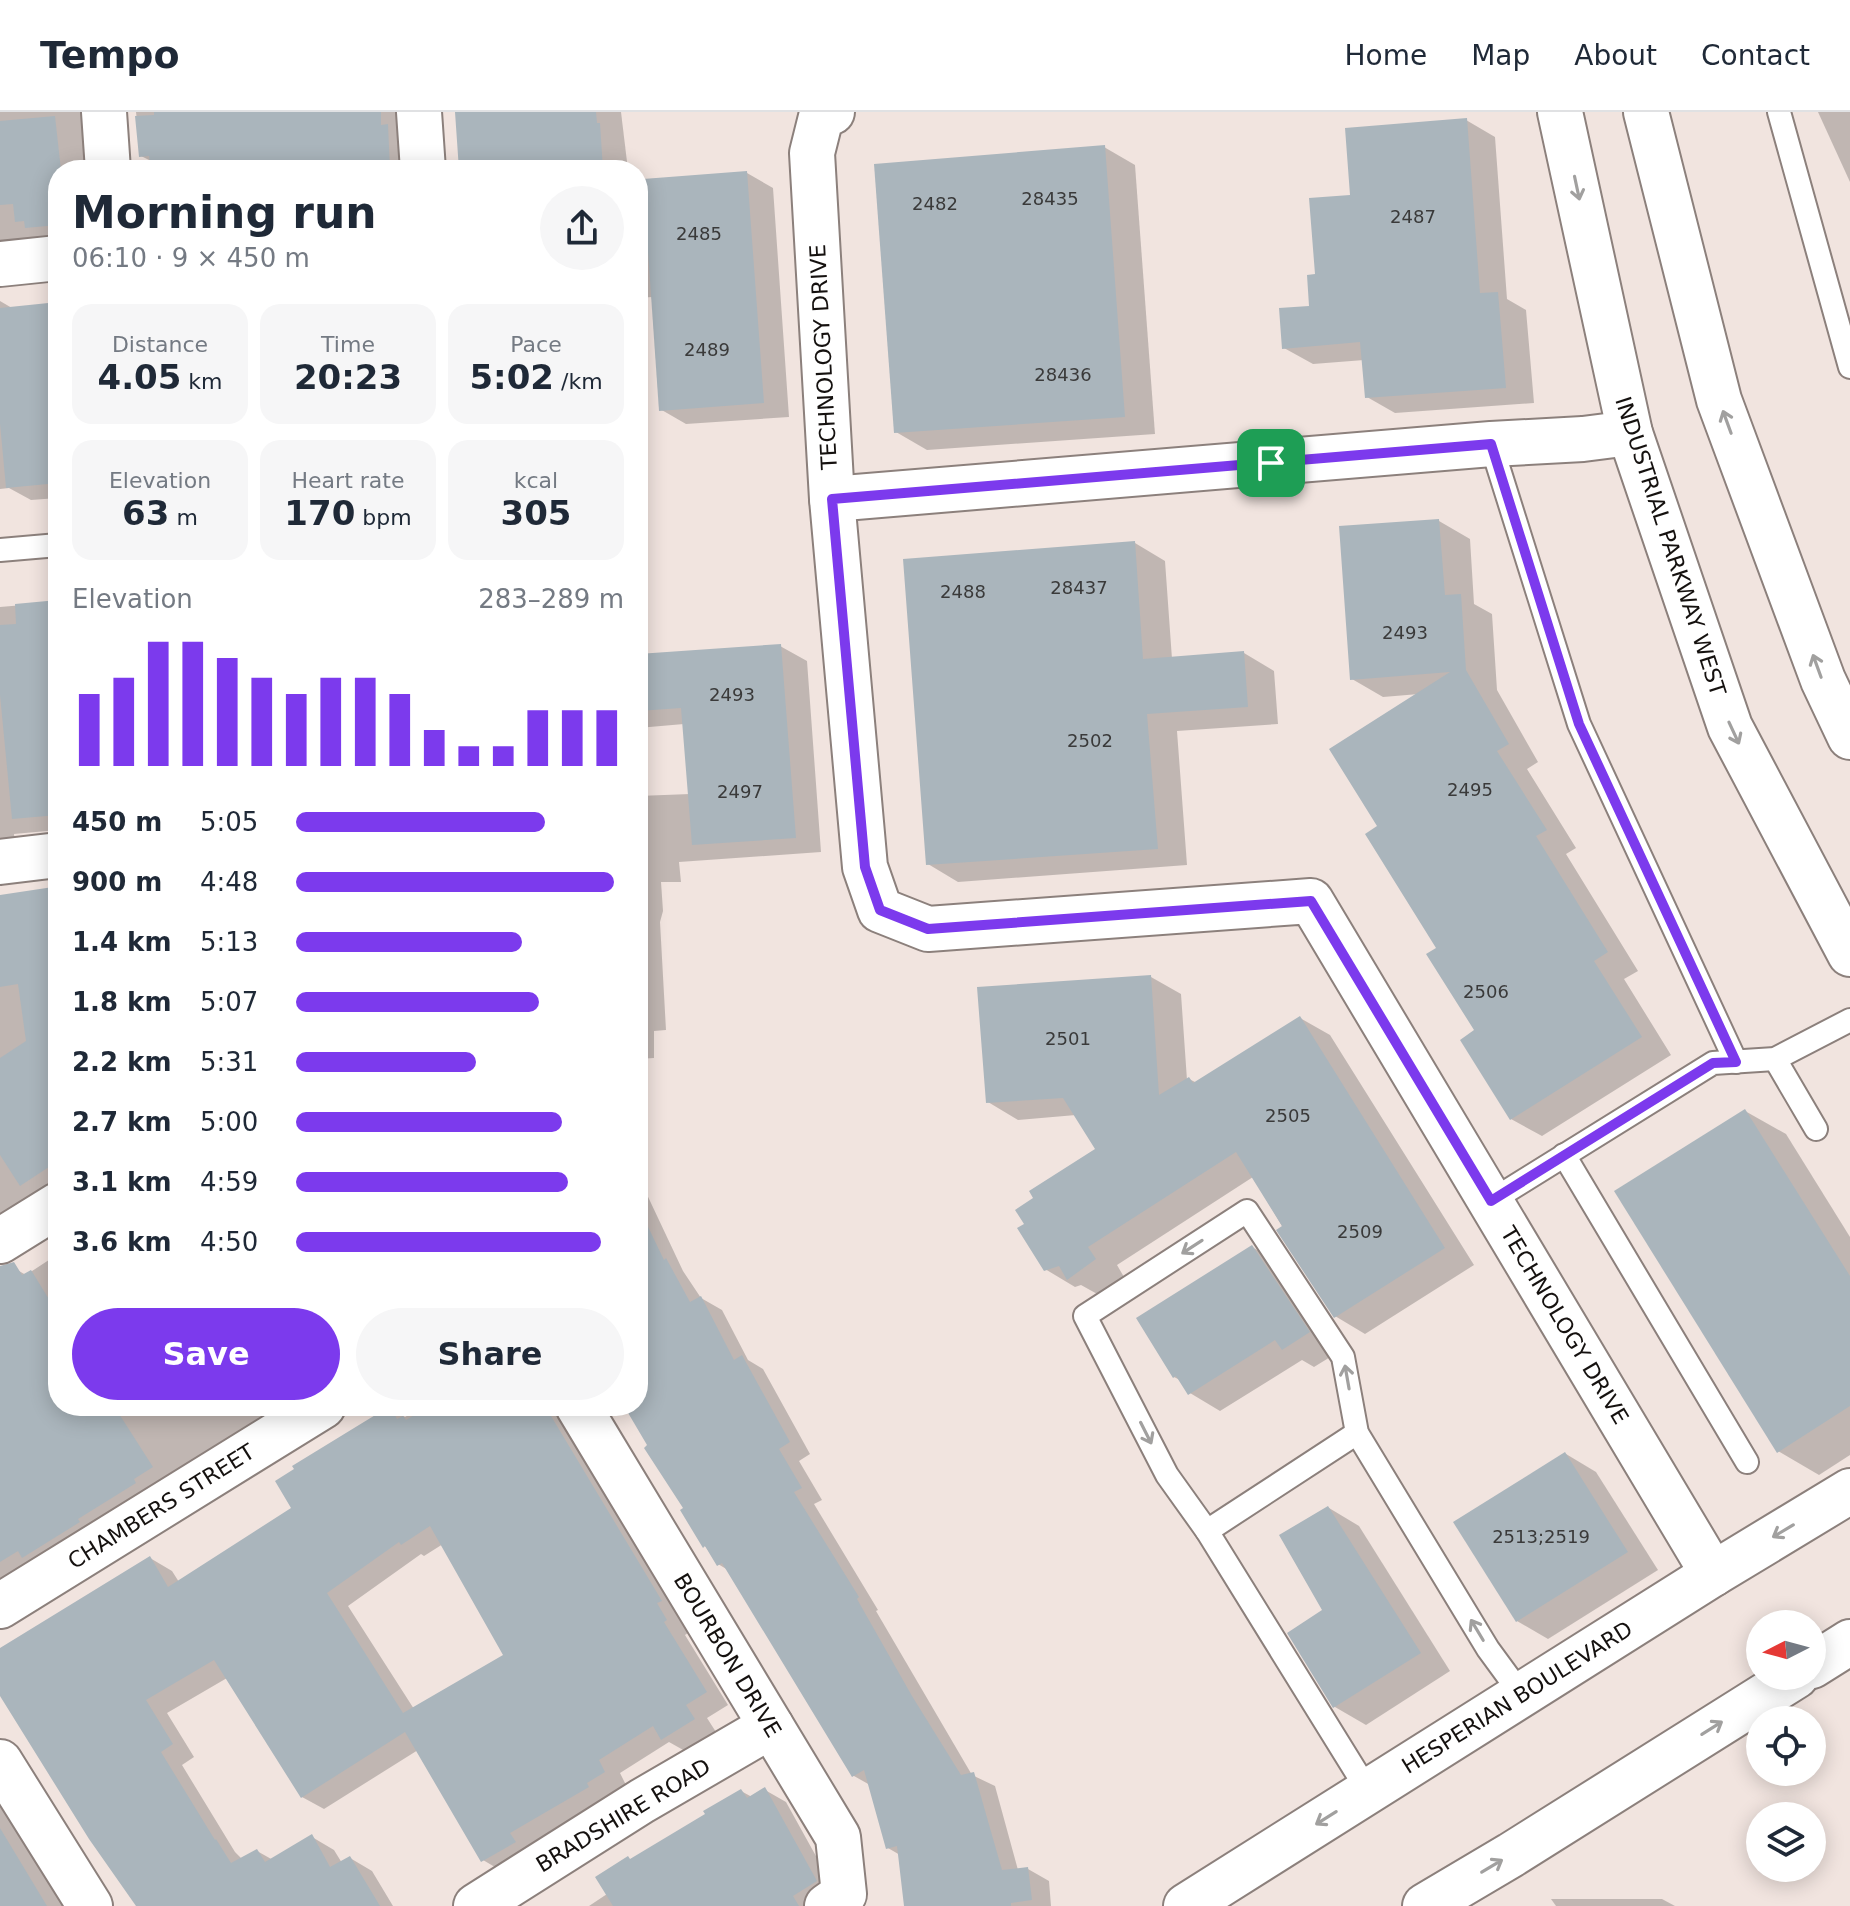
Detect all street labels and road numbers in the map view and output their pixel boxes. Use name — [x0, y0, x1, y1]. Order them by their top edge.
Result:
street label: TECHNOLOGY DRIVE — [805, 244, 842, 471]
street label: INDUSTRIAL PARKWAY WEST — [1610, 394, 1731, 699]
street label: TECHNOLOGY DRIVE — [1495, 1221, 1633, 1428]
street label: CHAMBERS STREET — [63, 1439, 260, 1574]
street label: BOURBON DRIVE — [669, 1569, 786, 1742]
street label: HESPERIAN BOULEVARD — [1397, 1616, 1637, 1779]
street label: BRADSHIRE ROAD — [532, 1754, 715, 1877]

